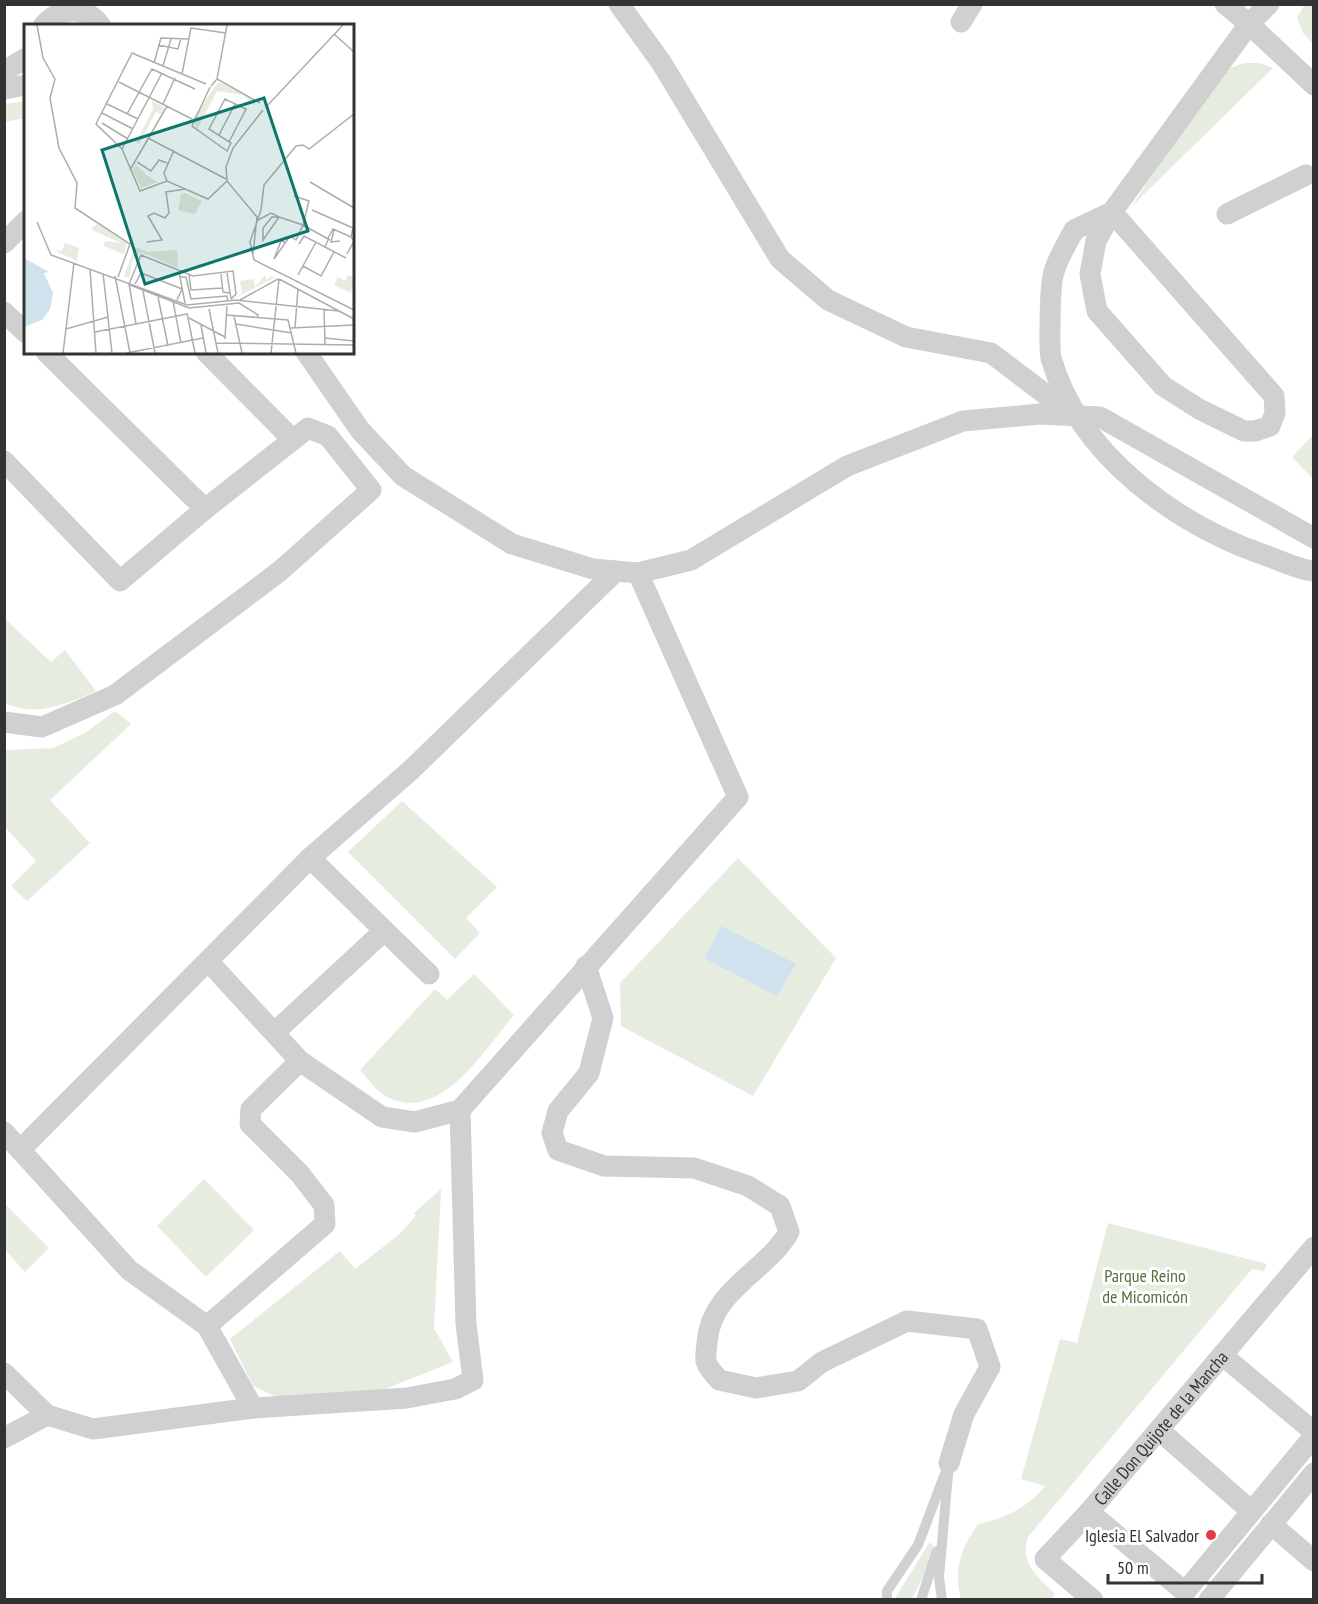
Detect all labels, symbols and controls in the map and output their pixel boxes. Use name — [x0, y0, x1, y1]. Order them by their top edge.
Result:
inset map — [24, 24, 354, 354]
park label: Parque Reino de Micomicón — [1102, 1264, 1188, 1308]
street label: Calle Don Quijote de la Mancha — [1088, 1346, 1233, 1510]
place label: Iglesia El Salvador — [1085, 1524, 1199, 1547]
marker: Iglesia El Salvador — [1204, 1528, 1218, 1542]
scale bar — [1108, 1547, 1262, 1585]
text: 50 m — [1117, 1556, 1149, 1579]

